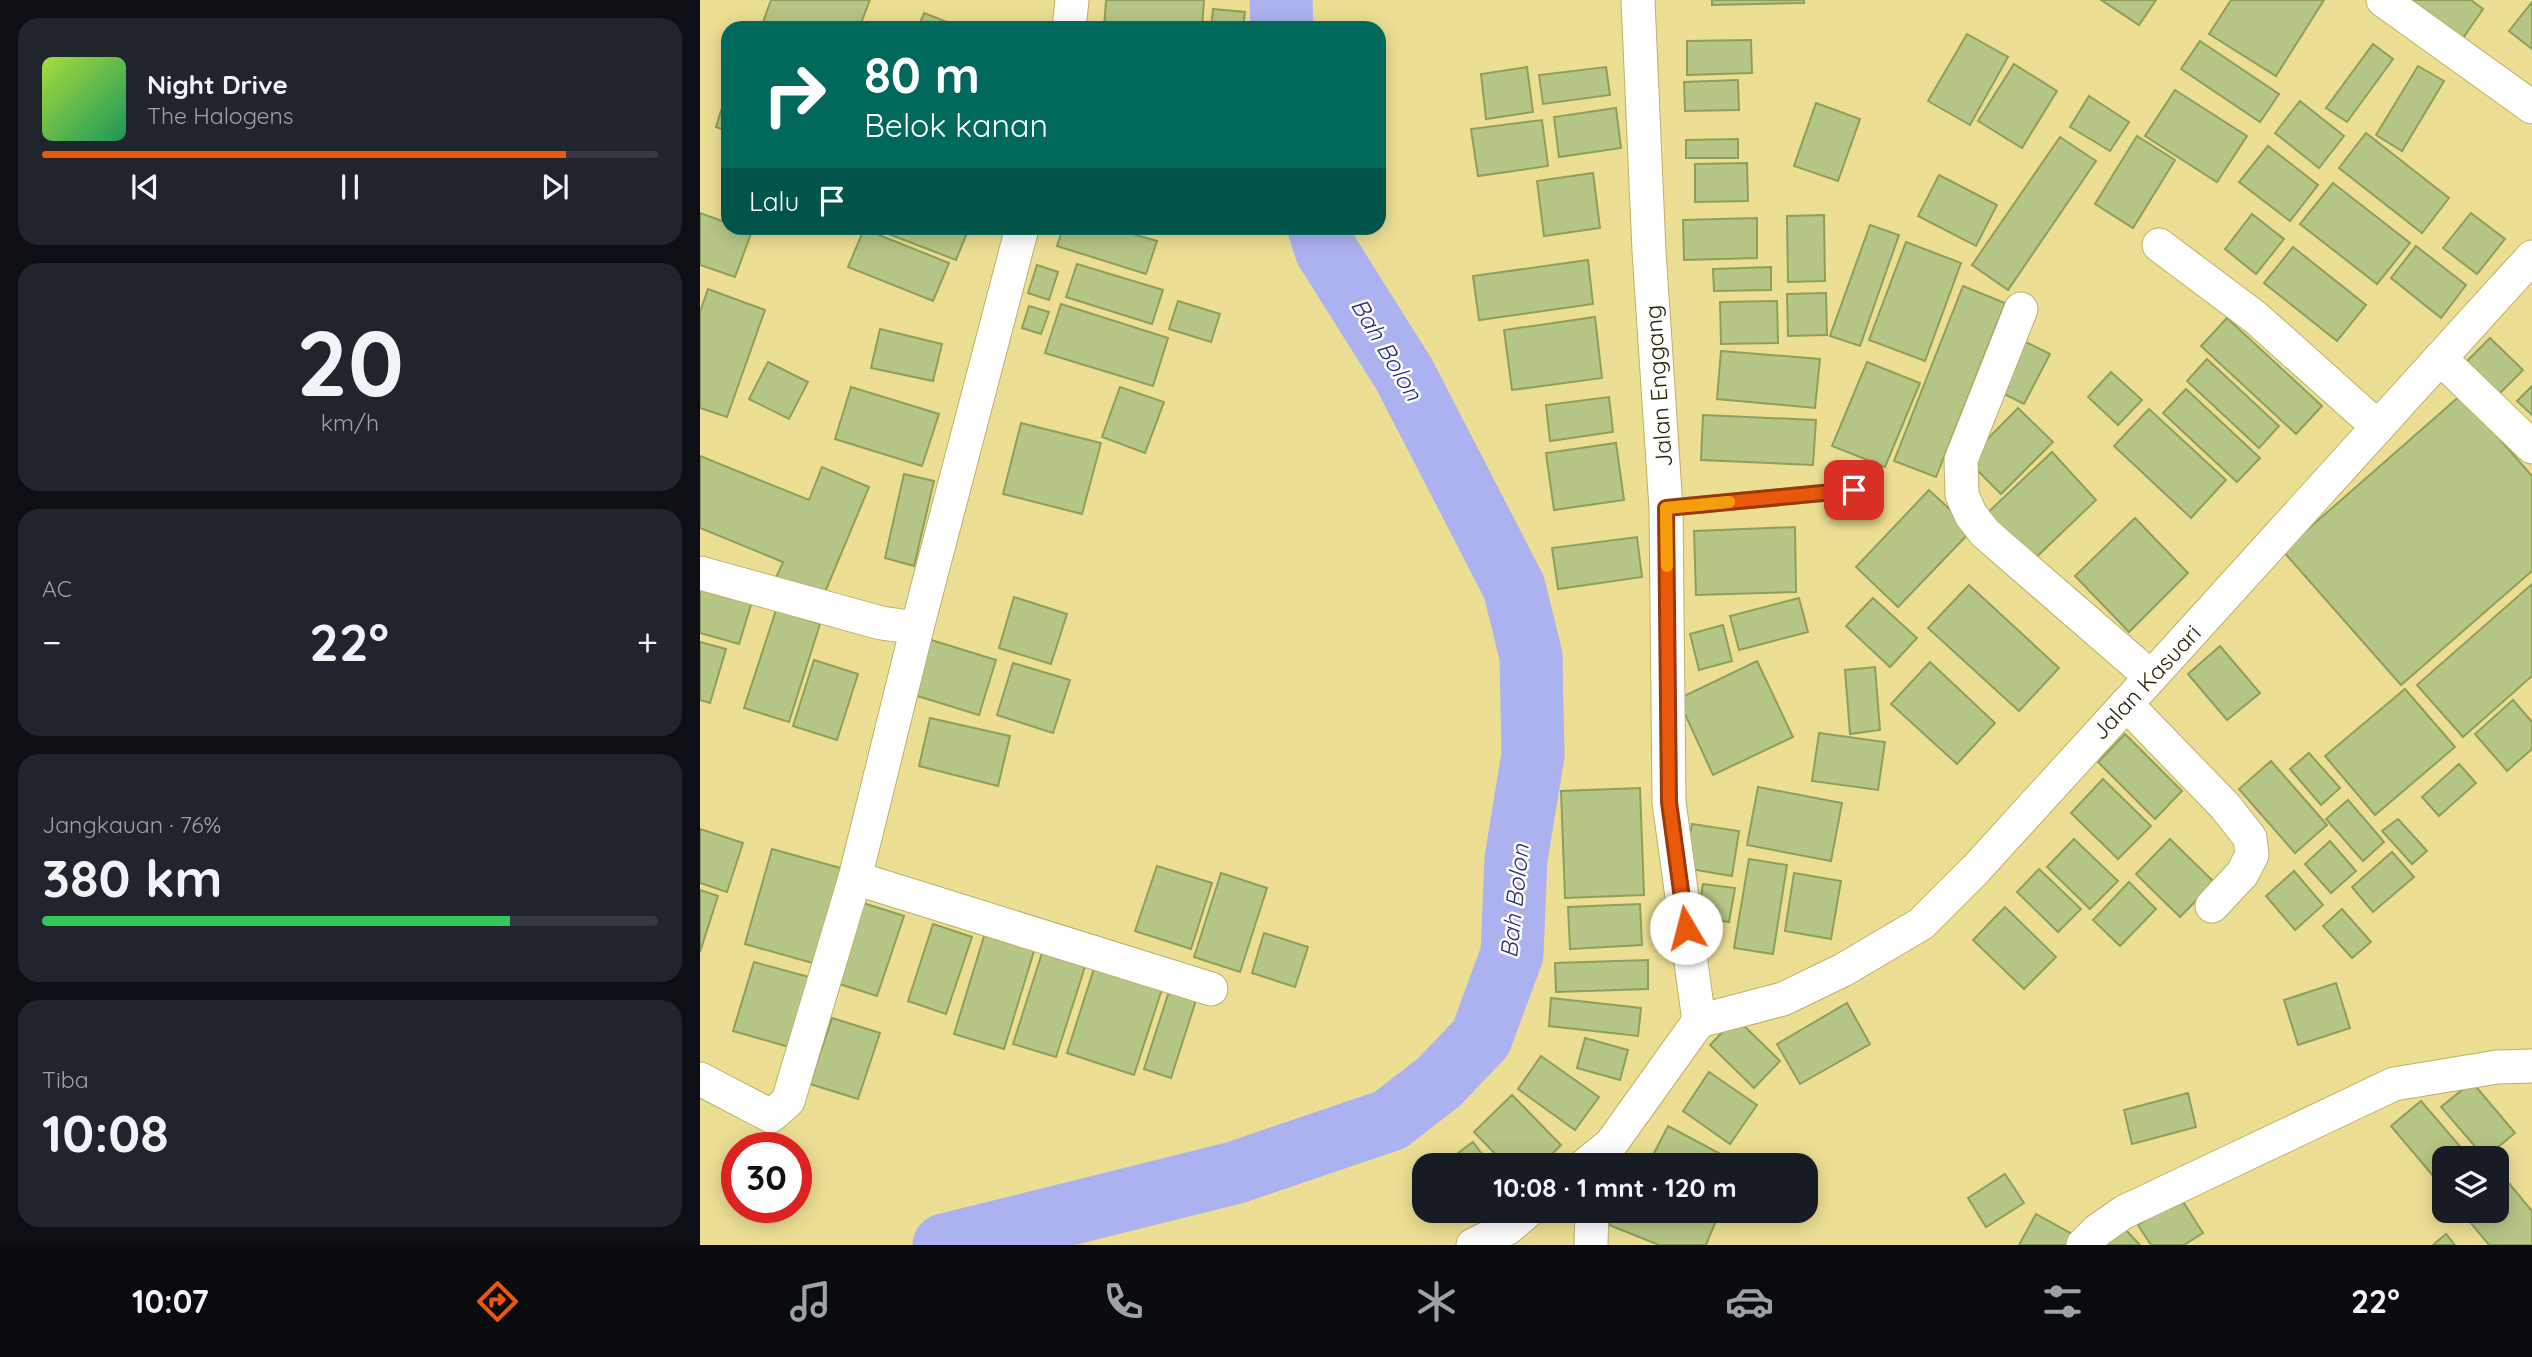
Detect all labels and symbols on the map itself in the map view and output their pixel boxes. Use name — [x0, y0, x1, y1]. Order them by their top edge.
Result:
water label: Bah Bolon — [1345, 292, 1430, 407]
street label: Jalan Enggang — [1638, 304, 1678, 468]
pin — [1824, 460, 1884, 520]
street label: Jalan Kasuari — [2085, 618, 2207, 746]
water label: Bah Bolon — [1493, 842, 1535, 959]
position arrow — [1649, 891, 1723, 965]
speed limit sign: 30 — [721, 1132, 812, 1223]

